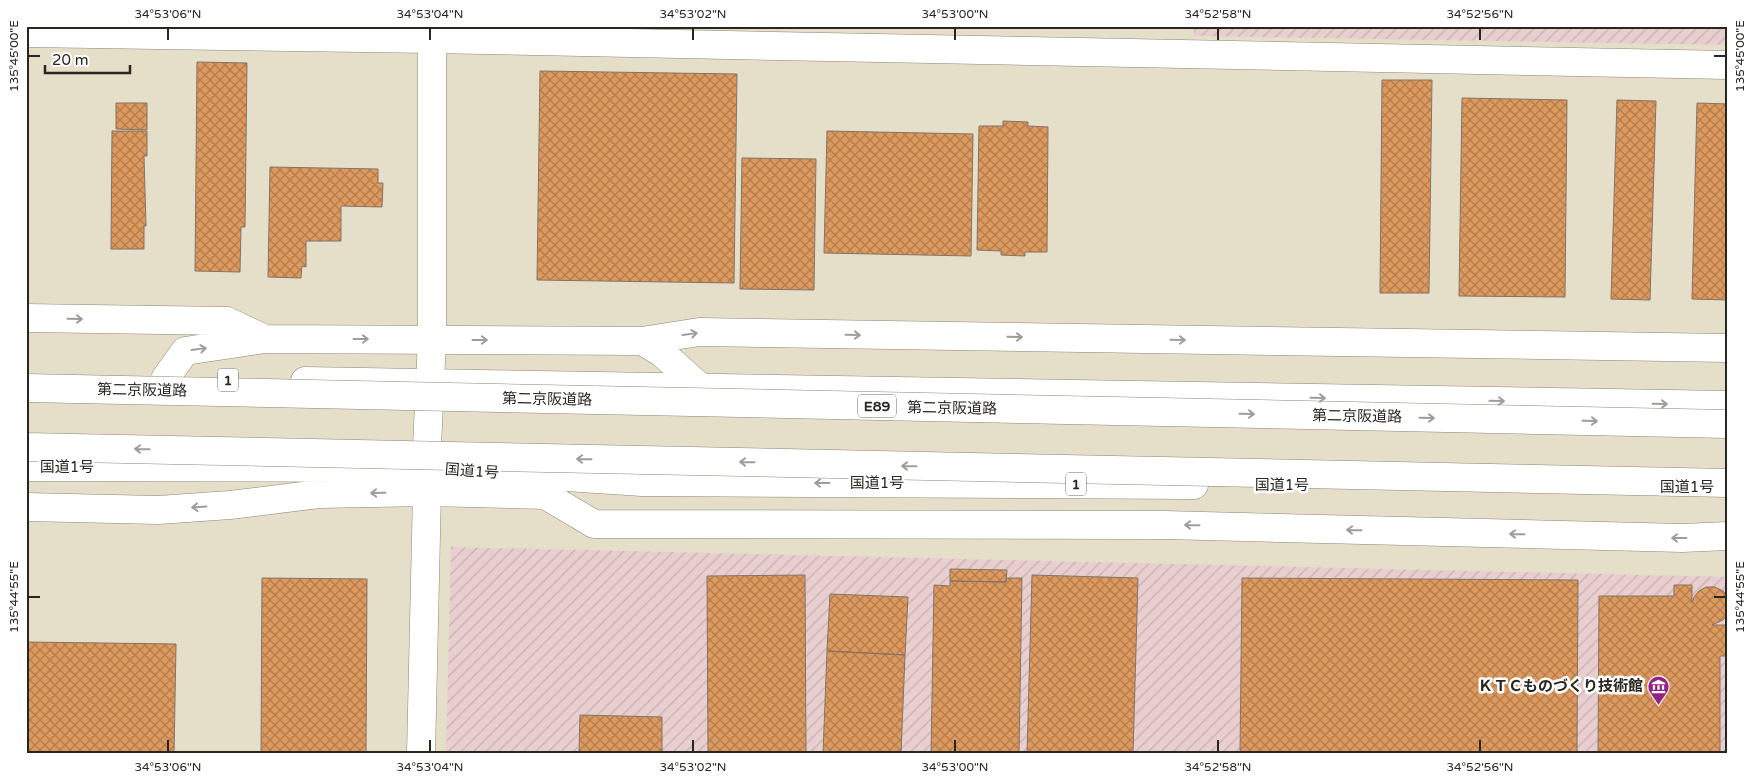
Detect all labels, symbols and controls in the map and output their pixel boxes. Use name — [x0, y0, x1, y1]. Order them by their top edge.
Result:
text: 34°53'06"N — [135, 7, 202, 21]
text: 34°53'04"N — [397, 7, 464, 21]
text: 34°53'02"N — [660, 7, 727, 21]
text: 34°53'00"N — [922, 7, 989, 21]
text: 34°52'58"N — [1185, 7, 1252, 21]
text: 34°52'56"N — [1447, 7, 1514, 21]
text: 135°45'00"E — [7, 20, 21, 92]
text: 135°45'00"E — [1733, 20, 1747, 92]
scale bar — [45, 42, 130, 74]
text: 20 m — [52, 51, 89, 69]
one-way arrow — [66, 314, 83, 324]
one-way arrow — [682, 328, 698, 338]
one-way arrow — [844, 330, 860, 340]
one-way arrow — [1006, 332, 1023, 342]
one-way arrow — [352, 334, 368, 344]
one-way arrow — [472, 335, 488, 345]
one-way arrow — [1169, 335, 1185, 344]
one-way arrow — [190, 343, 206, 353]
road number: 1 — [218, 368, 238, 392]
street label: 第二京阪道路 — [97, 380, 187, 400]
street label: 第二京阪道路 — [502, 389, 592, 409]
one-way arrow — [1309, 393, 1325, 402]
road number: E89 — [858, 394, 896, 418]
one-way arrow — [1489, 396, 1505, 406]
street label: 第二京阪道路 — [907, 398, 997, 418]
one-way arrow — [1652, 399, 1668, 409]
street label: 第二京阪道路 — [1312, 406, 1402, 426]
one-way arrow — [1238, 409, 1255, 419]
one-way arrow — [1418, 413, 1435, 423]
one-way arrow — [1581, 416, 1597, 426]
one-way arrow — [134, 445, 150, 454]
one-way arrow — [577, 454, 593, 464]
one-way arrow — [739, 457, 755, 467]
street label: 国道1号 — [40, 458, 94, 476]
street label: 国道1号 — [444, 460, 500, 482]
one-way arrow — [901, 461, 917, 470]
road number: 1 — [1066, 472, 1086, 496]
street label: 国道1号 — [850, 474, 904, 492]
street label: 国道1号 — [1255, 476, 1309, 494]
one-way arrow — [814, 478, 830, 488]
street label: 国道1号 — [1660, 478, 1714, 496]
one-way arrow — [370, 488, 386, 498]
one-way arrow — [191, 503, 207, 512]
one-way arrow — [1184, 521, 1200, 530]
one-way arrow — [1346, 525, 1362, 534]
one-way arrow — [1509, 529, 1525, 539]
one-way arrow — [1671, 533, 1688, 543]
text: 135°44'55"E — [7, 561, 21, 633]
text: 135°44'55"E — [1733, 561, 1747, 633]
museum icon: ＫＴＣものづくり技術館 — [1647, 674, 1671, 705]
place label: ＫＴＣものづくり技術館 — [1478, 677, 1643, 695]
text: 34°53'06"N — [135, 760, 202, 774]
text: 34°53'04"N — [397, 760, 464, 774]
text: 34°53'02"N — [660, 760, 727, 774]
text: 34°53'00"N — [922, 760, 989, 774]
text: 34°52'58"N — [1185, 760, 1252, 774]
text: 34°52'56"N — [1447, 760, 1514, 774]

